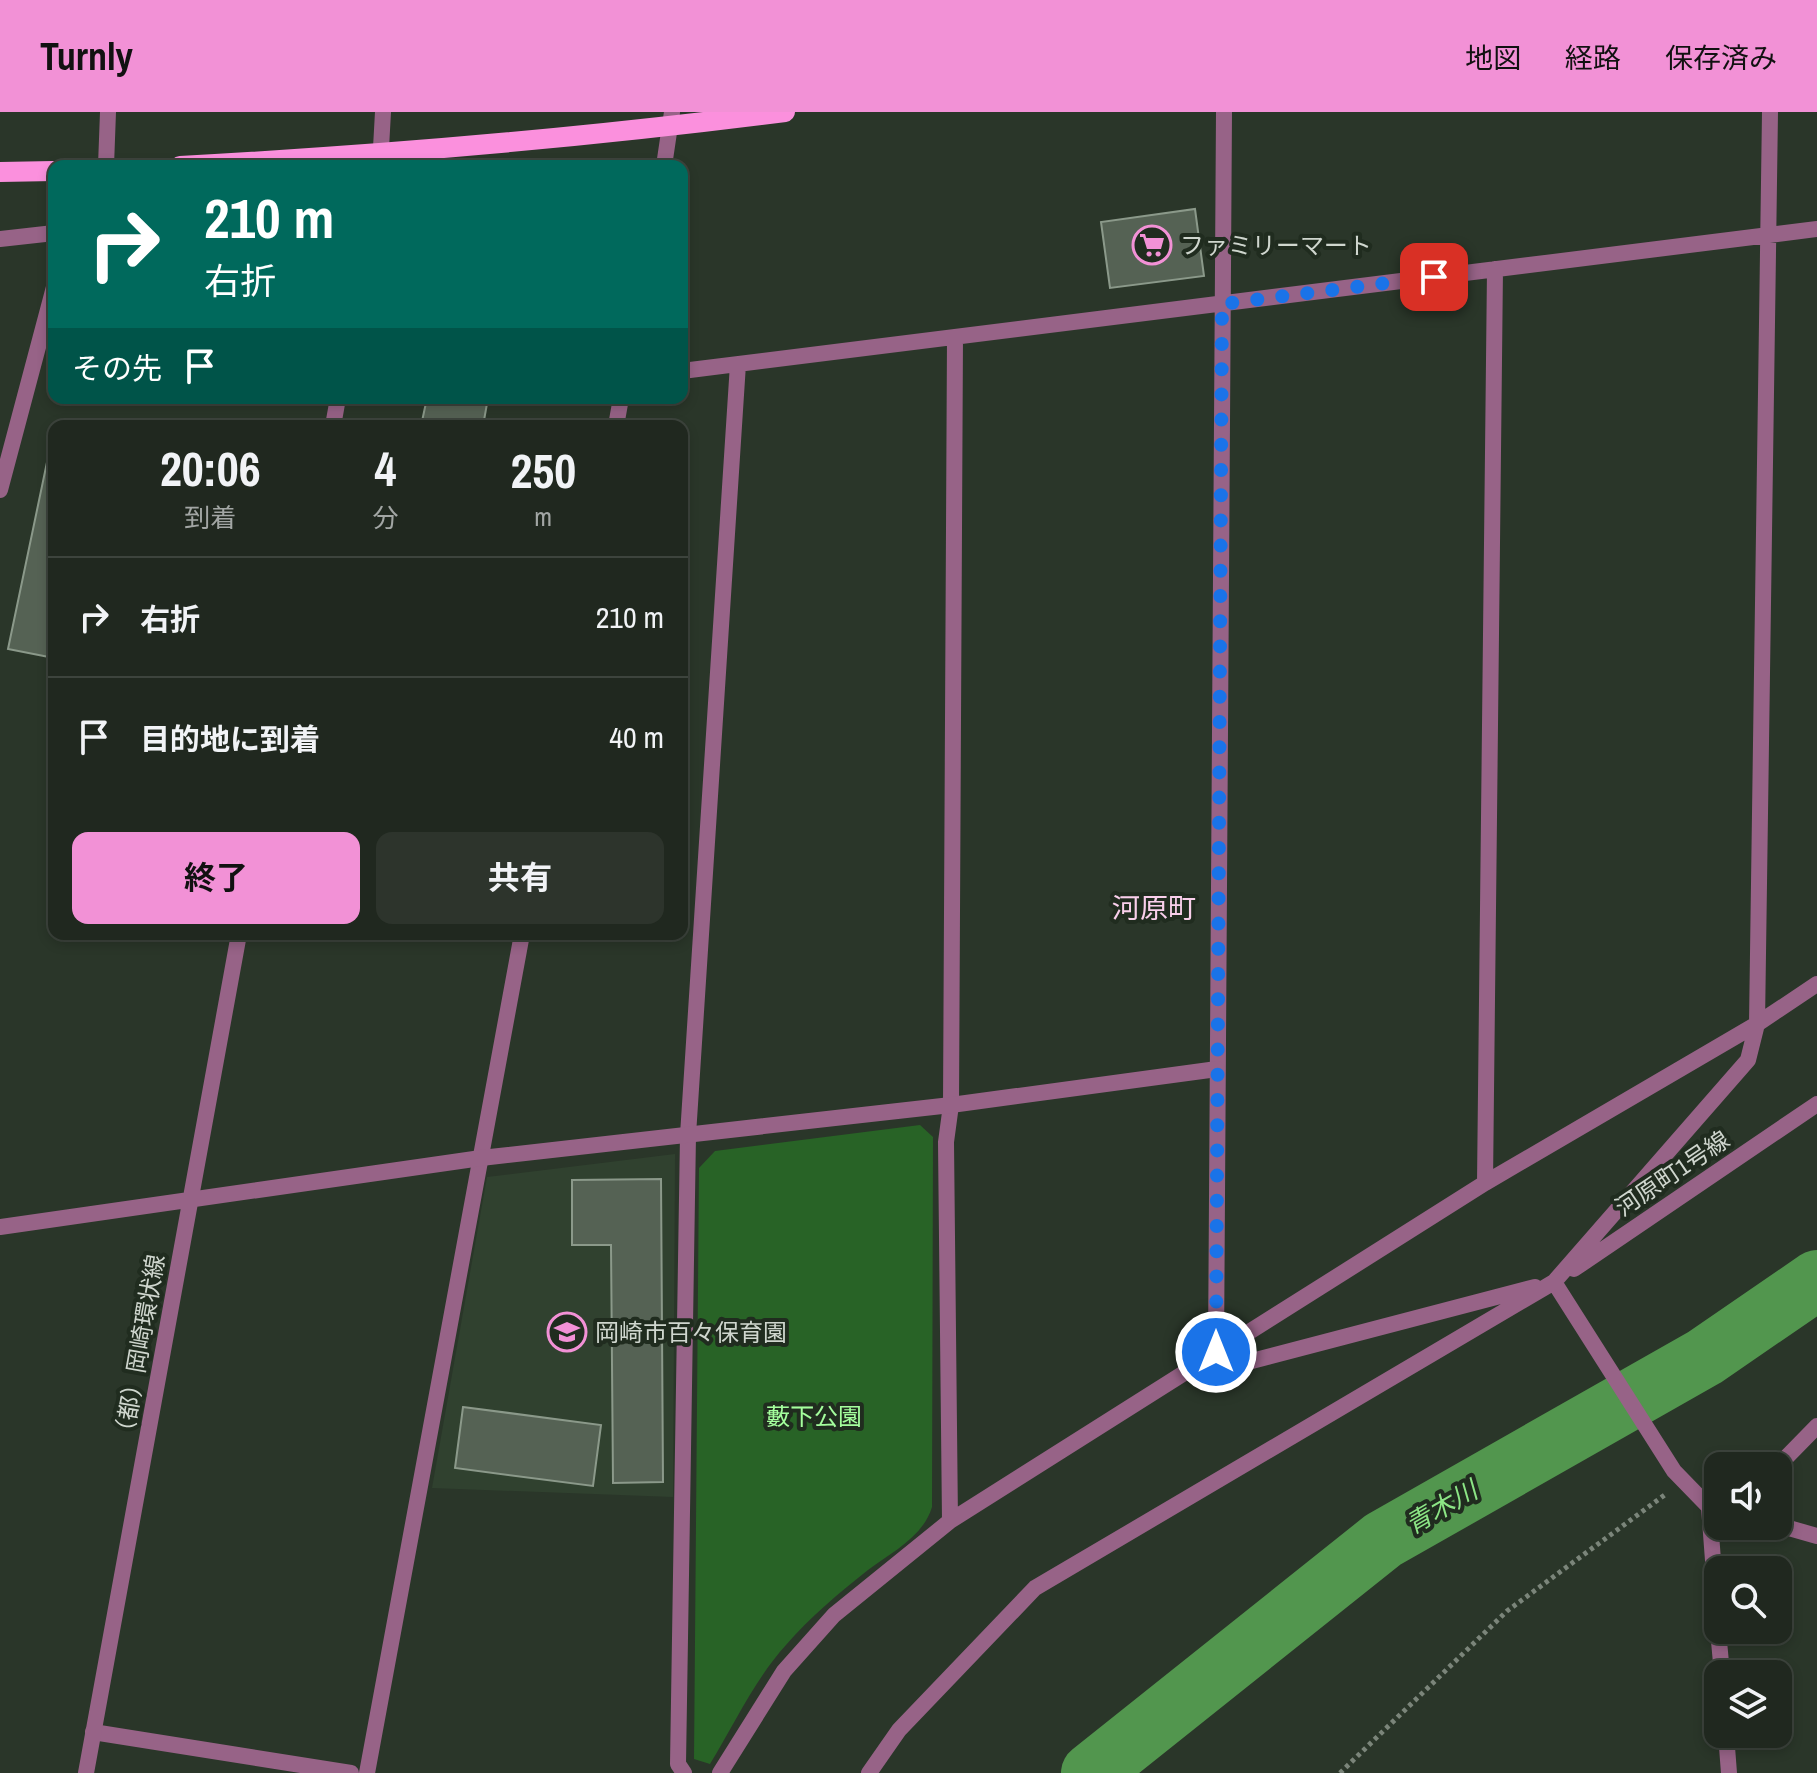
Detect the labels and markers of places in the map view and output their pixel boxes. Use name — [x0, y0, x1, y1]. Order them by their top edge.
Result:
supermarket icon: ファミリーマート — [1131, 224, 1173, 266]
place label: ファミリーマート — [1180, 229, 1372, 261]
pin — [1400, 243, 1468, 311]
school or university icon: 岡崎市百々保育園 — [546, 1311, 588, 1353]
place label: 岡崎市百々保育園 — [595, 1316, 787, 1348]

